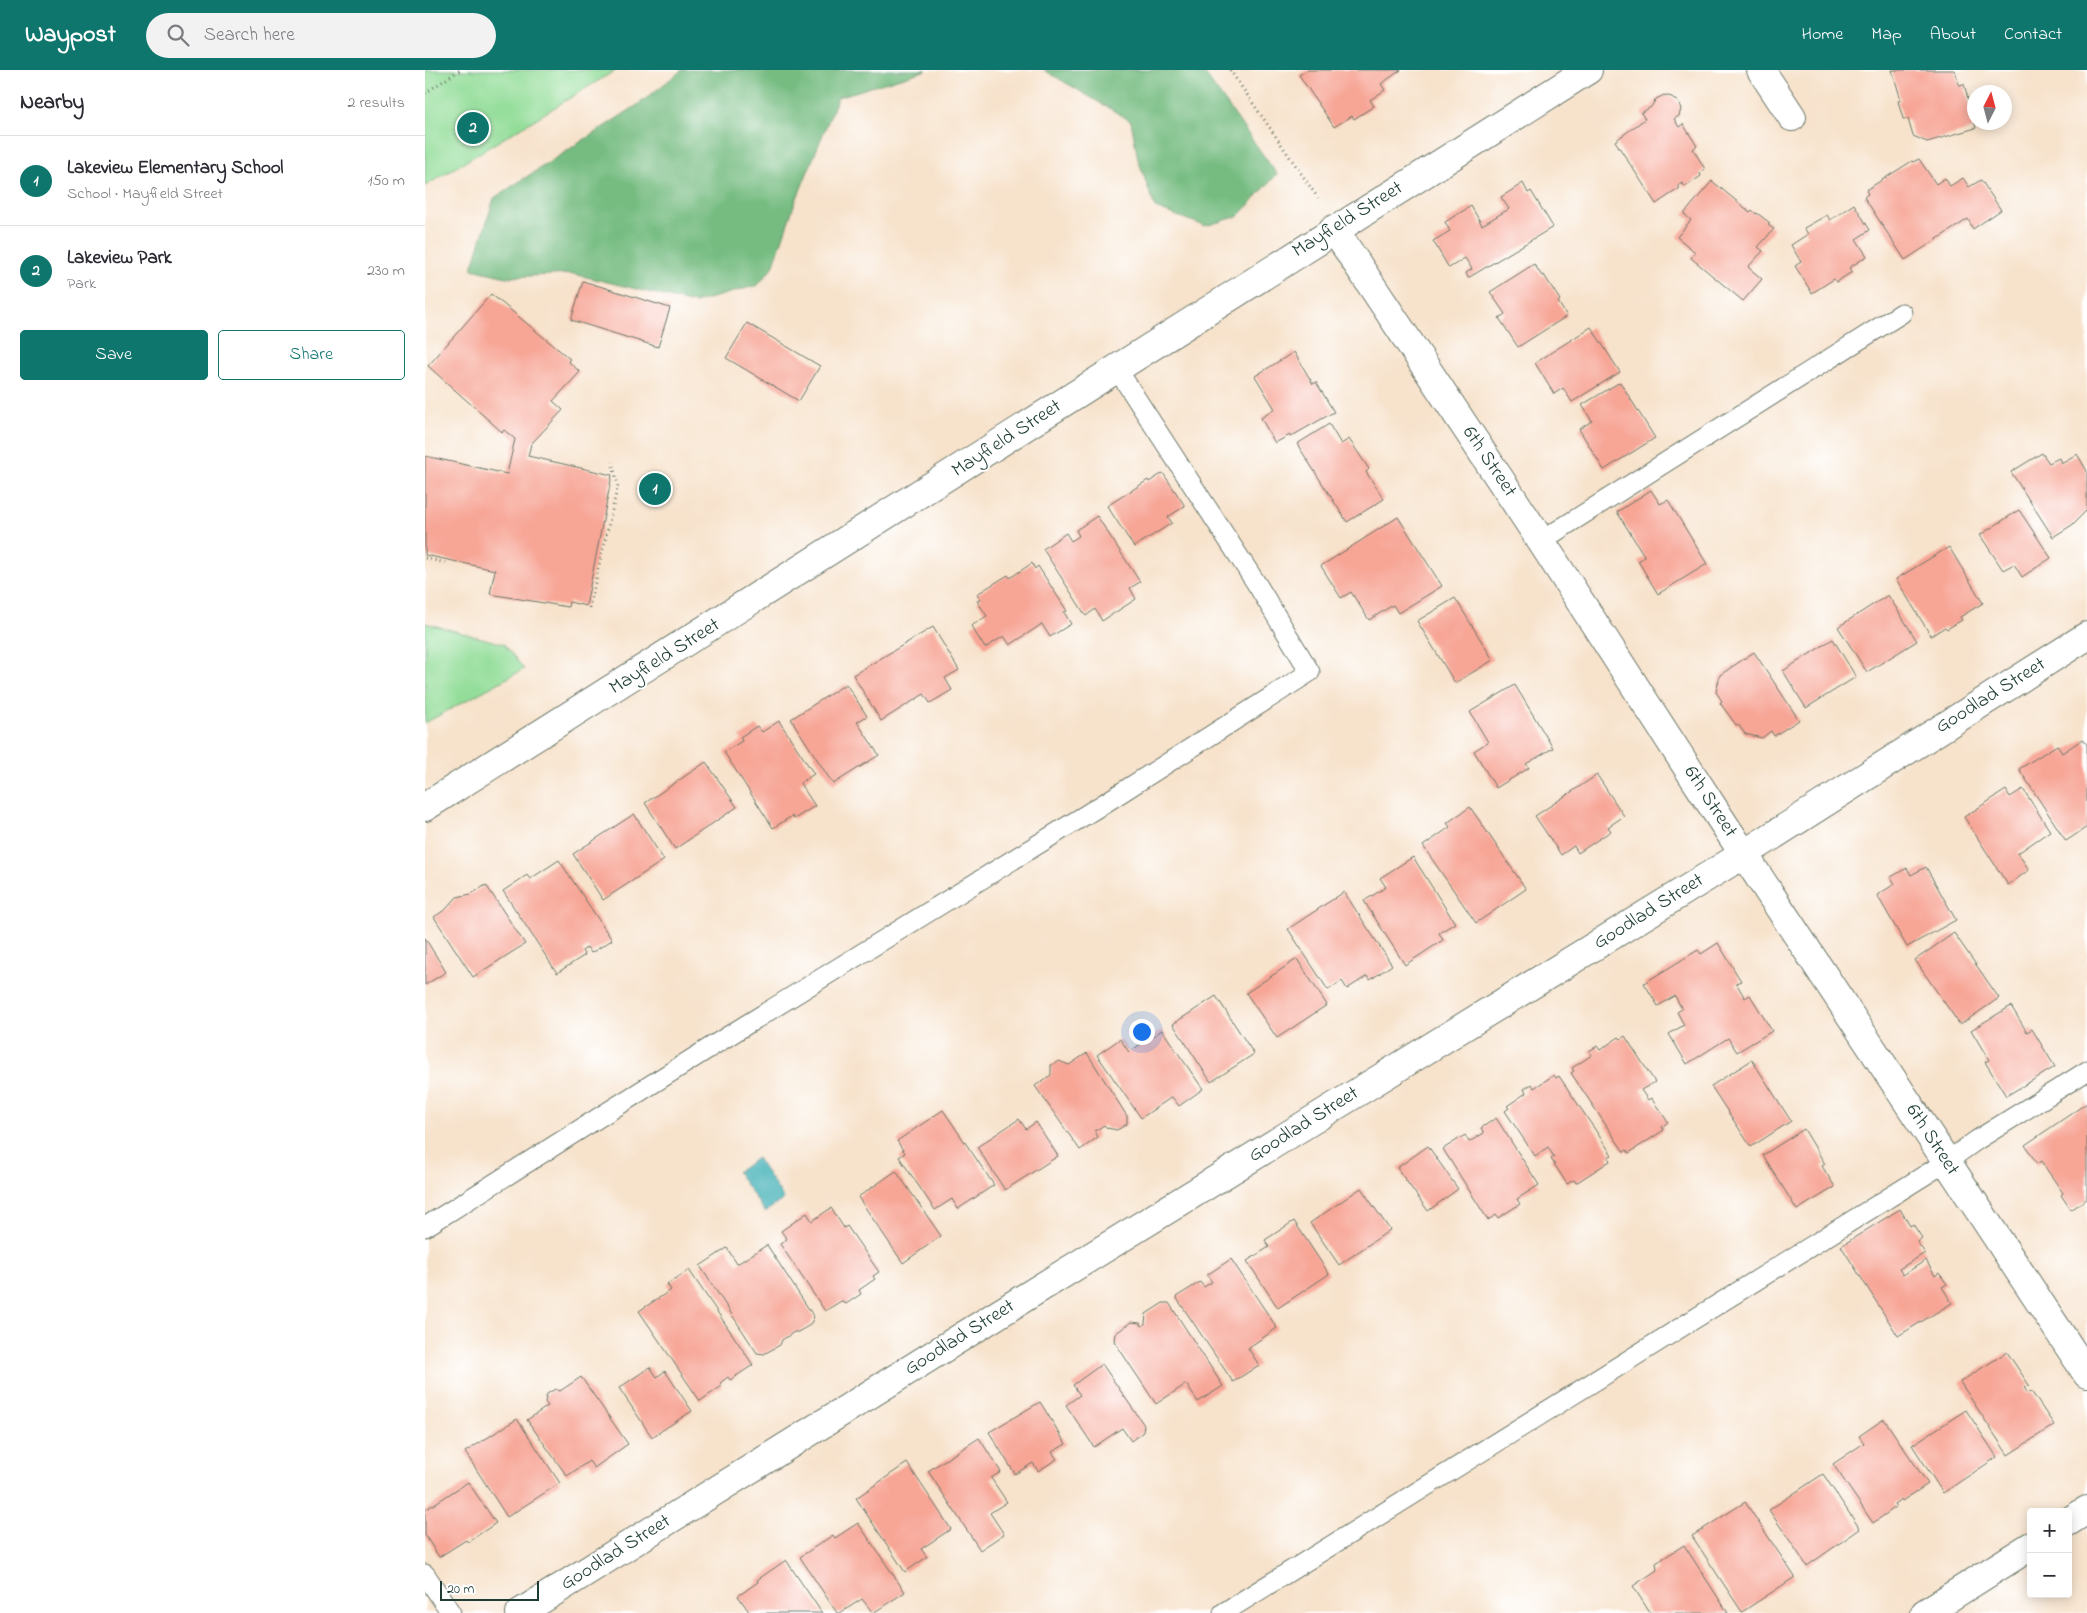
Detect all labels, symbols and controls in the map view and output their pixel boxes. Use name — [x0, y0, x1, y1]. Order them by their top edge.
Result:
search box — [146, 13, 496, 58]
text: Waypost — [25, 18, 116, 53]
icon: search — [164, 21, 192, 49]
text: Search here — [204, 22, 295, 49]
text: Home — [1802, 22, 1843, 48]
text: Map — [1871, 22, 1902, 48]
text: About — [1930, 22, 1976, 48]
text: Contact — [2004, 22, 2062, 48]
north arrow — [1967, 85, 2012, 130]
text: Nearby — [20, 88, 84, 118]
text: 2 results — [347, 91, 405, 115]
pin: 2 — [457, 109, 489, 147]
text: Lakeview Elementary School — [67, 155, 283, 182]
text: 1 — [33, 169, 39, 193]
text: 150 m — [367, 169, 405, 193]
street label: Mayfield Street — [1287, 174, 1409, 266]
text: School · Mayfield Street — [67, 182, 223, 206]
text: Lakeview Park — [67, 245, 172, 272]
text: 2 — [32, 259, 40, 283]
text: 230 m — [367, 259, 405, 283]
text: Park — [67, 272, 96, 296]
button: Save — [20, 330, 208, 380]
button: Share — [218, 330, 405, 380]
street label: Mayfield Street — [946, 392, 1068, 485]
street label: 6th Street — [1454, 421, 1524, 504]
pin: 1 — [639, 470, 671, 508]
street label: Mayfield Street — [604, 611, 726, 703]
street label: Goodlad Street — [1930, 650, 2052, 742]
street label: 6th Street — [1676, 760, 1744, 844]
street label: Goodlad Street — [1588, 866, 1710, 958]
your location — [1129, 1019, 1155, 1045]
street label: Goodlad Street — [1243, 1079, 1365, 1171]
street label: 6th Street — [1898, 1098, 1966, 1182]
street label: Goodlad Street — [899, 1292, 1021, 1384]
street label: Goodlad Street — [555, 1507, 677, 1599]
map controls — [2027, 1508, 2072, 1598]
button: + — [2027, 1508, 2072, 1553]
button: − — [2027, 1553, 2072, 1598]
scale bar — [440, 1578, 539, 1601]
text: 20 m — [447, 1579, 474, 1600]

